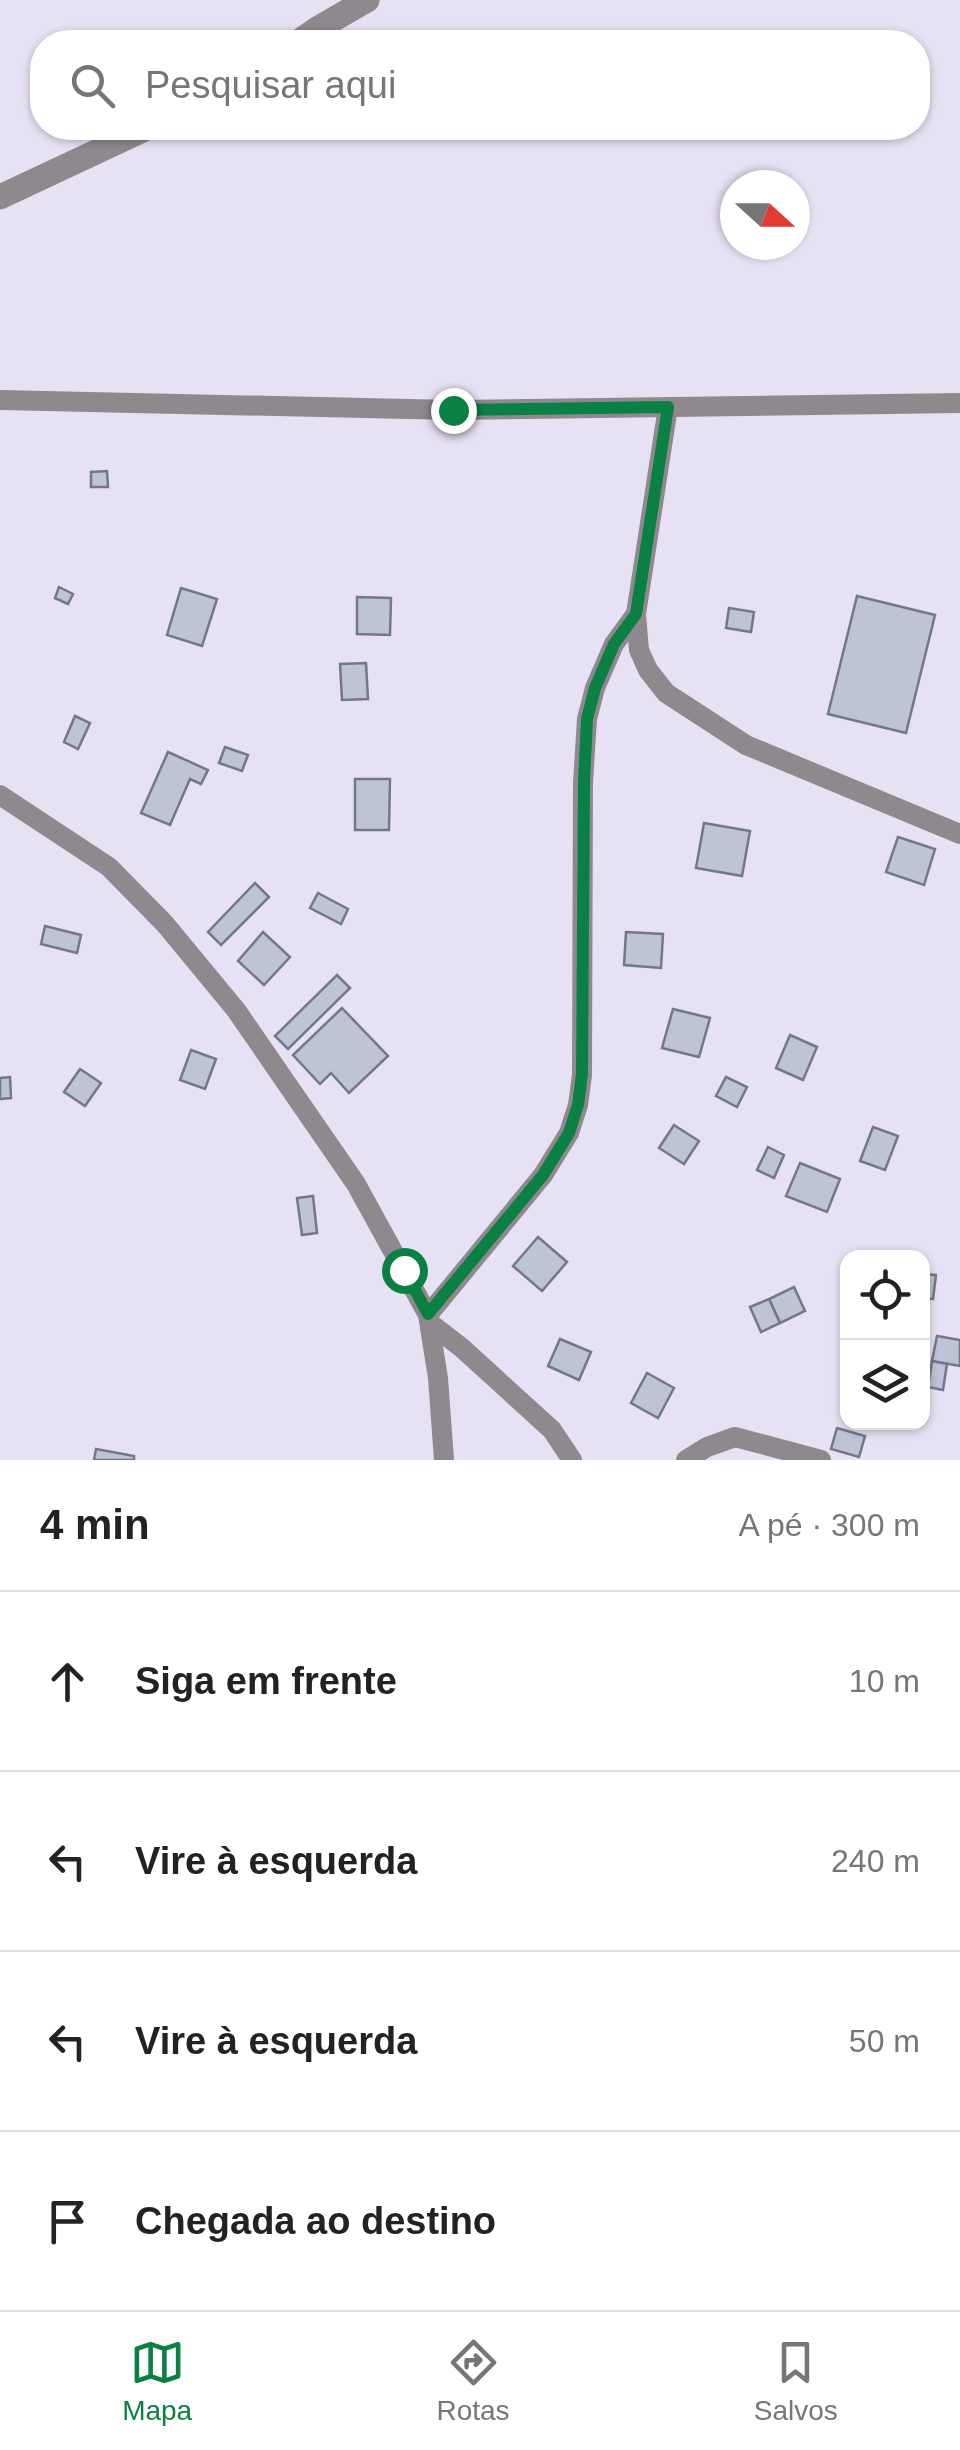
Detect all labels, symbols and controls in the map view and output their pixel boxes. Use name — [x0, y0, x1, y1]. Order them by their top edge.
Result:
search box — [30, 30, 930, 140]
icon: search — [65, 58, 120, 113]
text: Pesquisar aqui — [145, 64, 396, 106]
north arrow — [720, 170, 810, 260]
route end — [431, 388, 477, 434]
route start — [382, 1248, 428, 1294]
map controls — [840, 1250, 930, 1430]
button: locate — [840, 1250, 930, 1340]
button: layers — [840, 1340, 930, 1430]
text: 4 min — [40, 1501, 150, 1548]
text: A pé · 300 m — [739, 1507, 920, 1543]
icon: ahead — [40, 1654, 95, 1709]
text: Siga em frente — [135, 1660, 397, 1702]
text: 10 m — [849, 1663, 920, 1699]
icon: left — [40, 1834, 95, 1889]
text: Vire à esquerda — [135, 1840, 417, 1882]
text: 240 m — [831, 1843, 920, 1879]
icon: left — [40, 2014, 95, 2069]
text: Vire à esquerda — [135, 2020, 417, 2062]
text: 50 m — [849, 2023, 920, 2059]
icon: arrive — [40, 2194, 95, 2249]
text: Chegada ao destino — [135, 2200, 496, 2242]
tab: Mapa — [122, 2335, 192, 2427]
tab: Rotas — [436, 2335, 510, 2427]
tab: Salvos — [754, 2335, 838, 2427]

